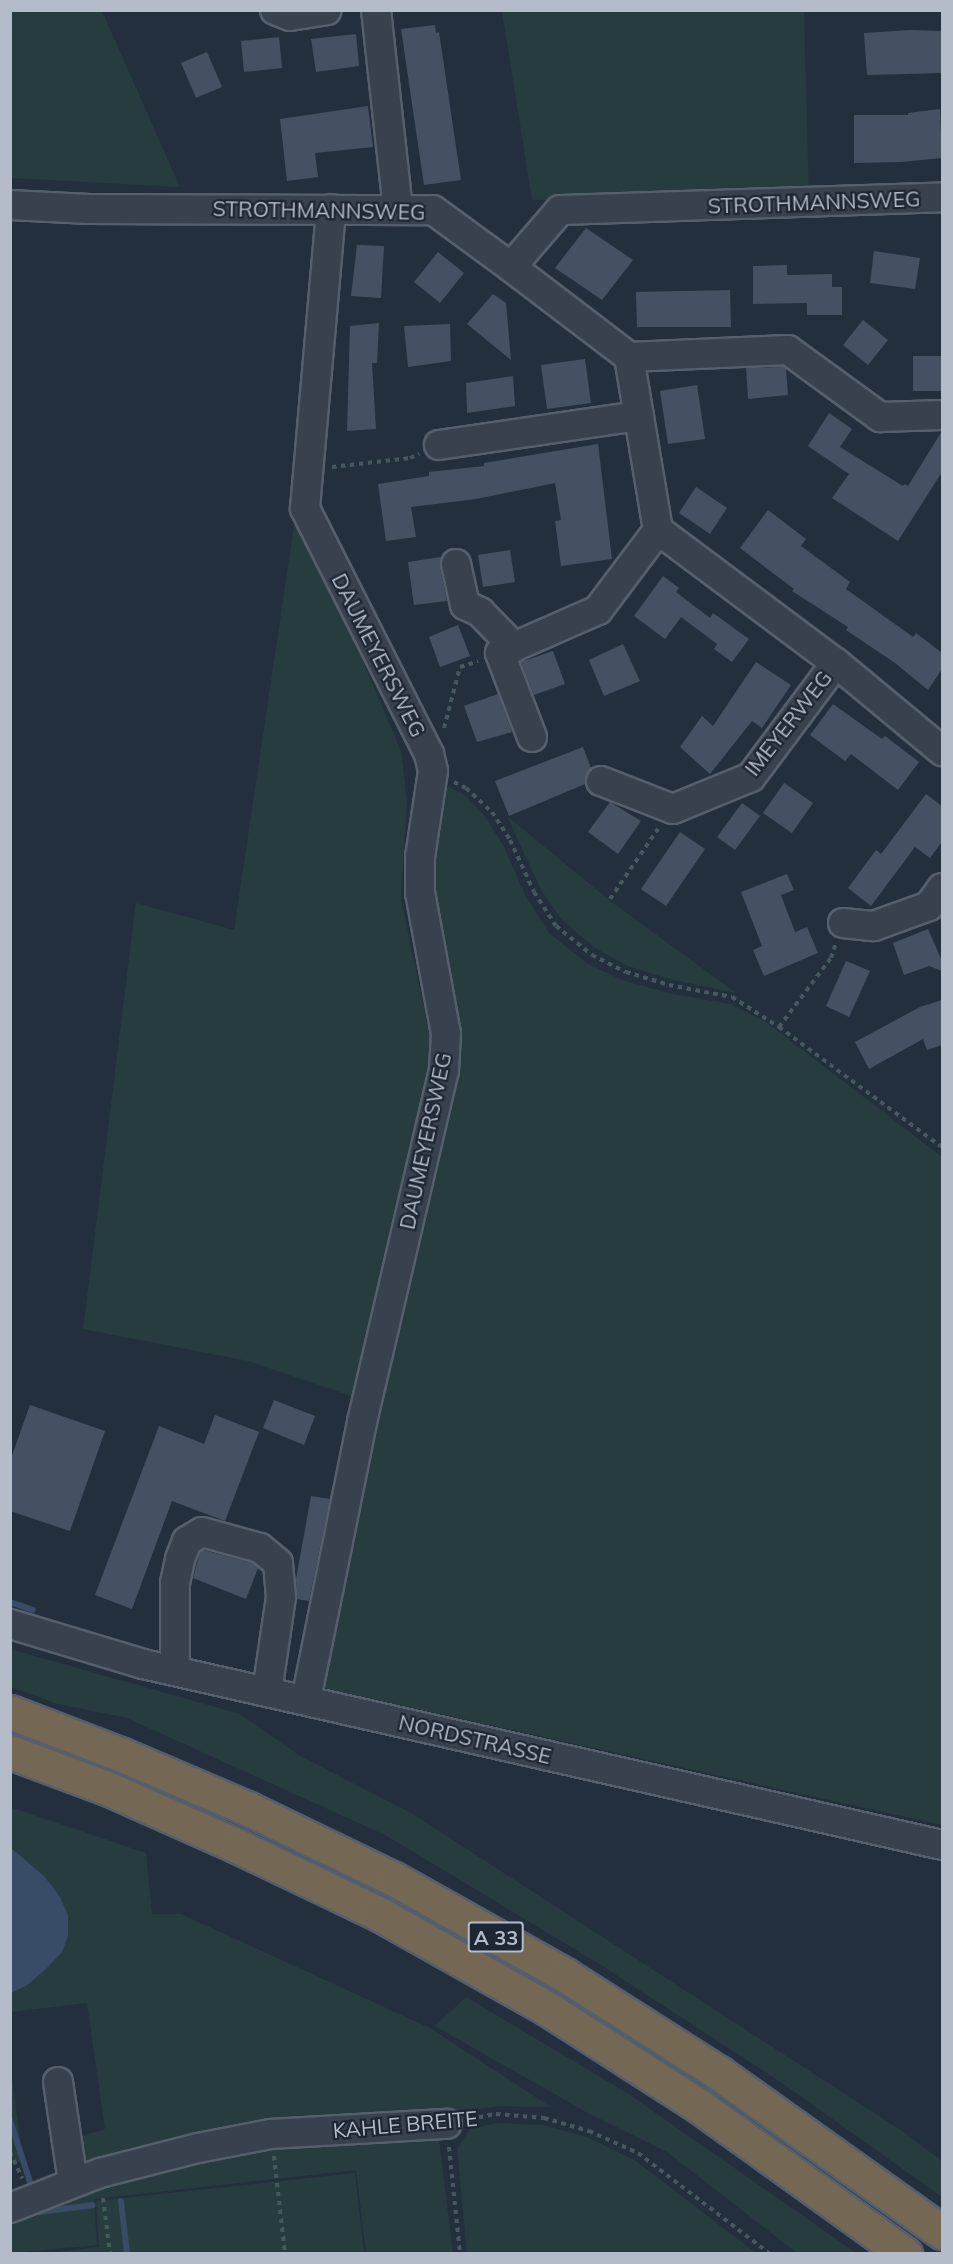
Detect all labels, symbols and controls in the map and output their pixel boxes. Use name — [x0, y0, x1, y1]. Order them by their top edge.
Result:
street label: STROTHMANNSWEG — [707, 186, 921, 218]
street label: STROTHMANNSWEG — [213, 196, 425, 224]
street label: DAUMEYERSWEG — [327, 569, 431, 741]
street label: IMEYERWEG — [739, 665, 837, 781]
street label: DAUMEYERSWEG — [394, 1050, 456, 1232]
street label: NORDSTRASSE — [396, 1709, 554, 1769]
road number: A 33 — [468, 1920, 524, 1954]
street label: KAHLE BREITE — [332, 2105, 478, 2143]

